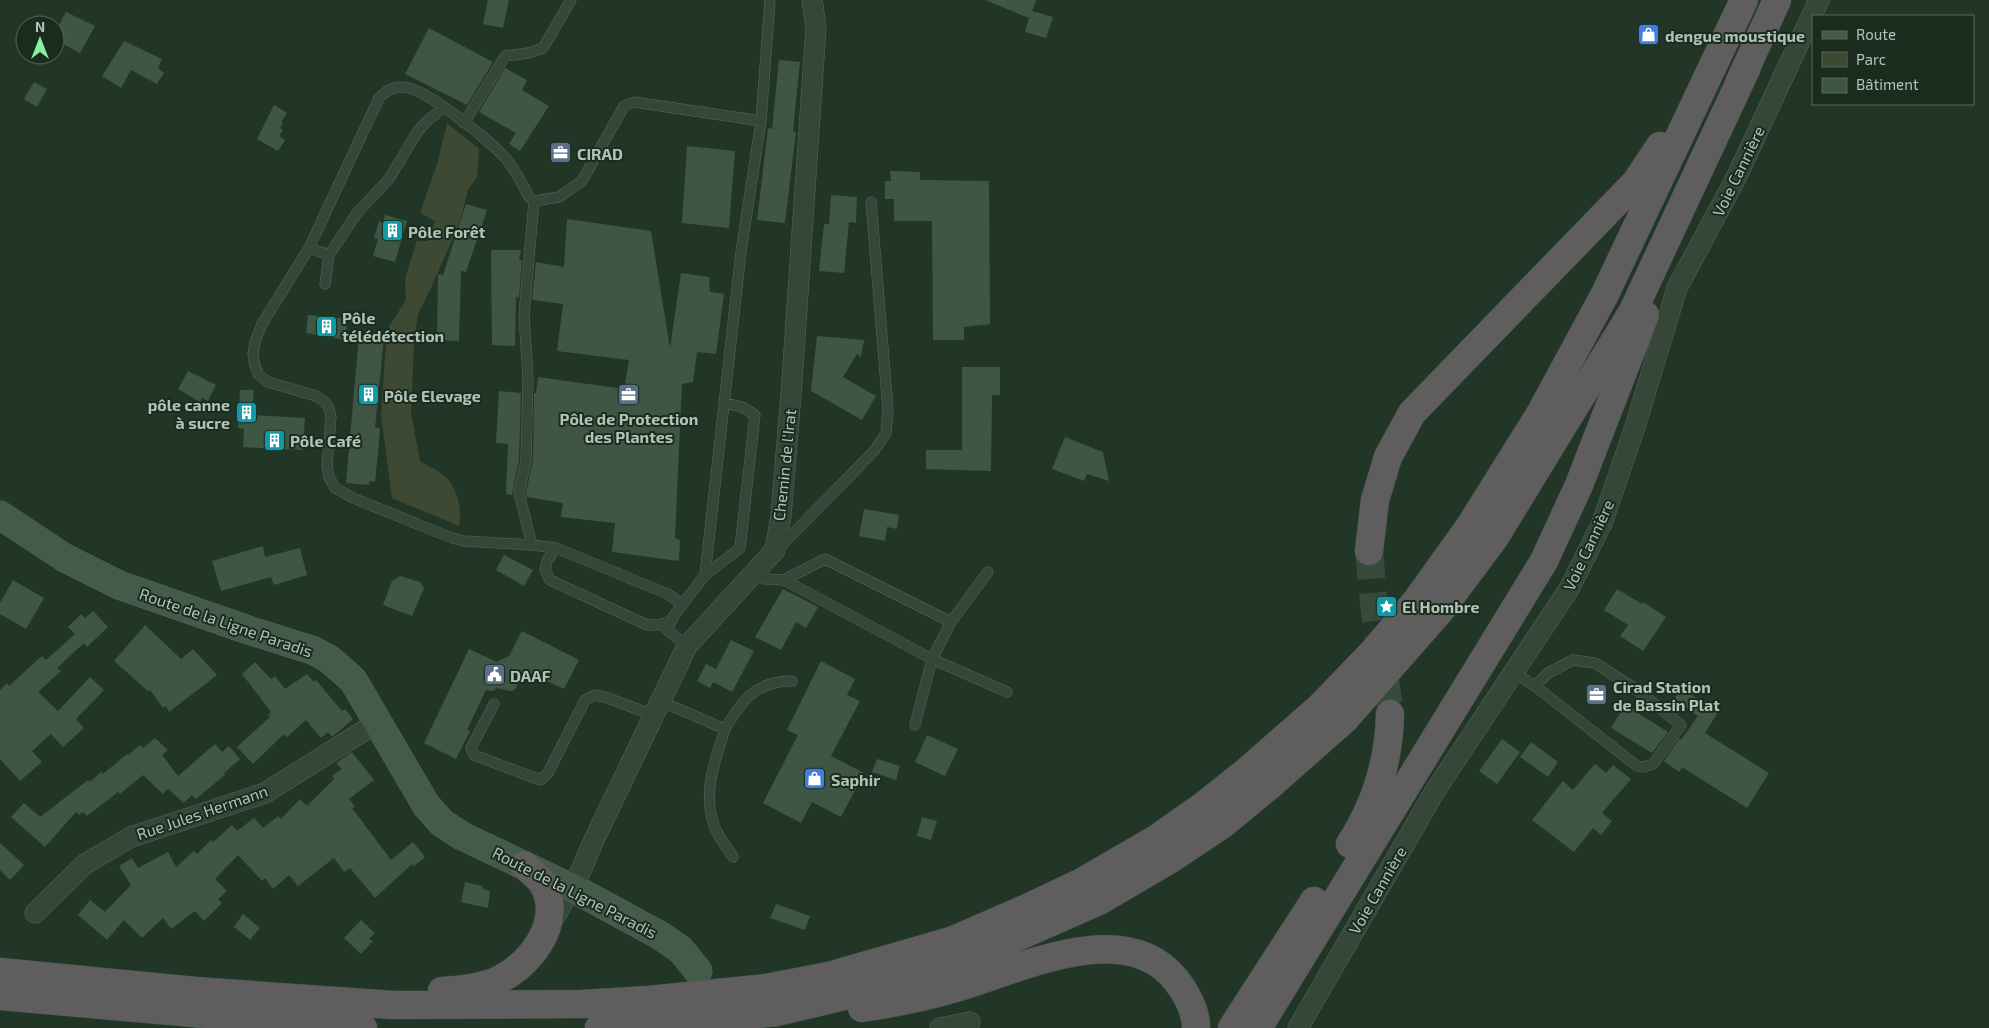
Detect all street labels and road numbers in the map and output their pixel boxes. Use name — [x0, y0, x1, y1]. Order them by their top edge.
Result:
street label: Voie Cannière — [1708, 123, 1768, 219]
street label: Chemin de l'Irat — [769, 408, 799, 522]
street label: Voie Cannière — [1559, 496, 1617, 594]
street label: Route de la Ligne Paradis — [137, 583, 315, 661]
street label: Rue Jules Hermann — [134, 781, 270, 843]
street label: Route de la Ligne Paradis — [490, 842, 660, 942]
street label: Voie Cannière — [1344, 843, 1410, 937]

